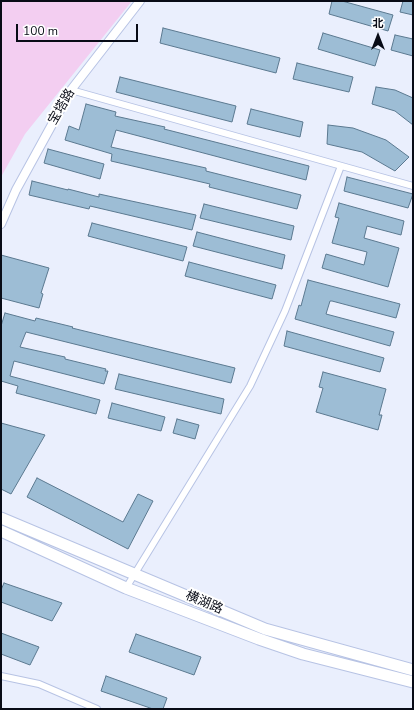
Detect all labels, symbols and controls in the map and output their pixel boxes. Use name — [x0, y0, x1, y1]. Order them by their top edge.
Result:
scale bar — [18, 16, 140, 42]
north arrow — [358, 16, 398, 56]
text: 北 — [373, 16, 384, 31]
text: 100 m — [23, 23, 58, 39]
street label: 宝塔路 — [45, 86, 79, 128]
street label: 横湖路 — [183, 588, 225, 618]

